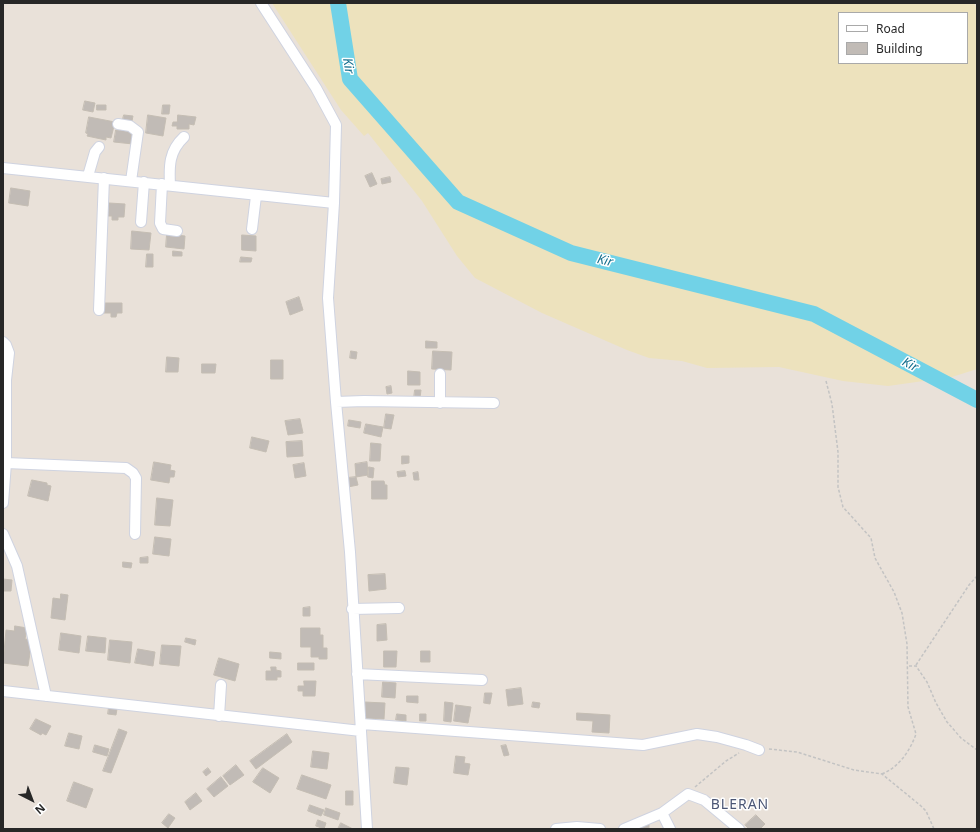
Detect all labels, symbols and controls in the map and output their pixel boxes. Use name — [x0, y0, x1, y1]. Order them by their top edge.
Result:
legend — [838, 12, 968, 64]
text: Road — [876, 20, 905, 37]
text: Building — [876, 40, 923, 57]
water label: Kir — [339, 57, 357, 75]
water label: Kir — [595, 252, 615, 270]
water label: Kir — [899, 354, 921, 376]
north arrow — [12, 780, 52, 820]
district label: BLERAN — [711, 797, 769, 813]
text: N — [32, 801, 49, 818]

